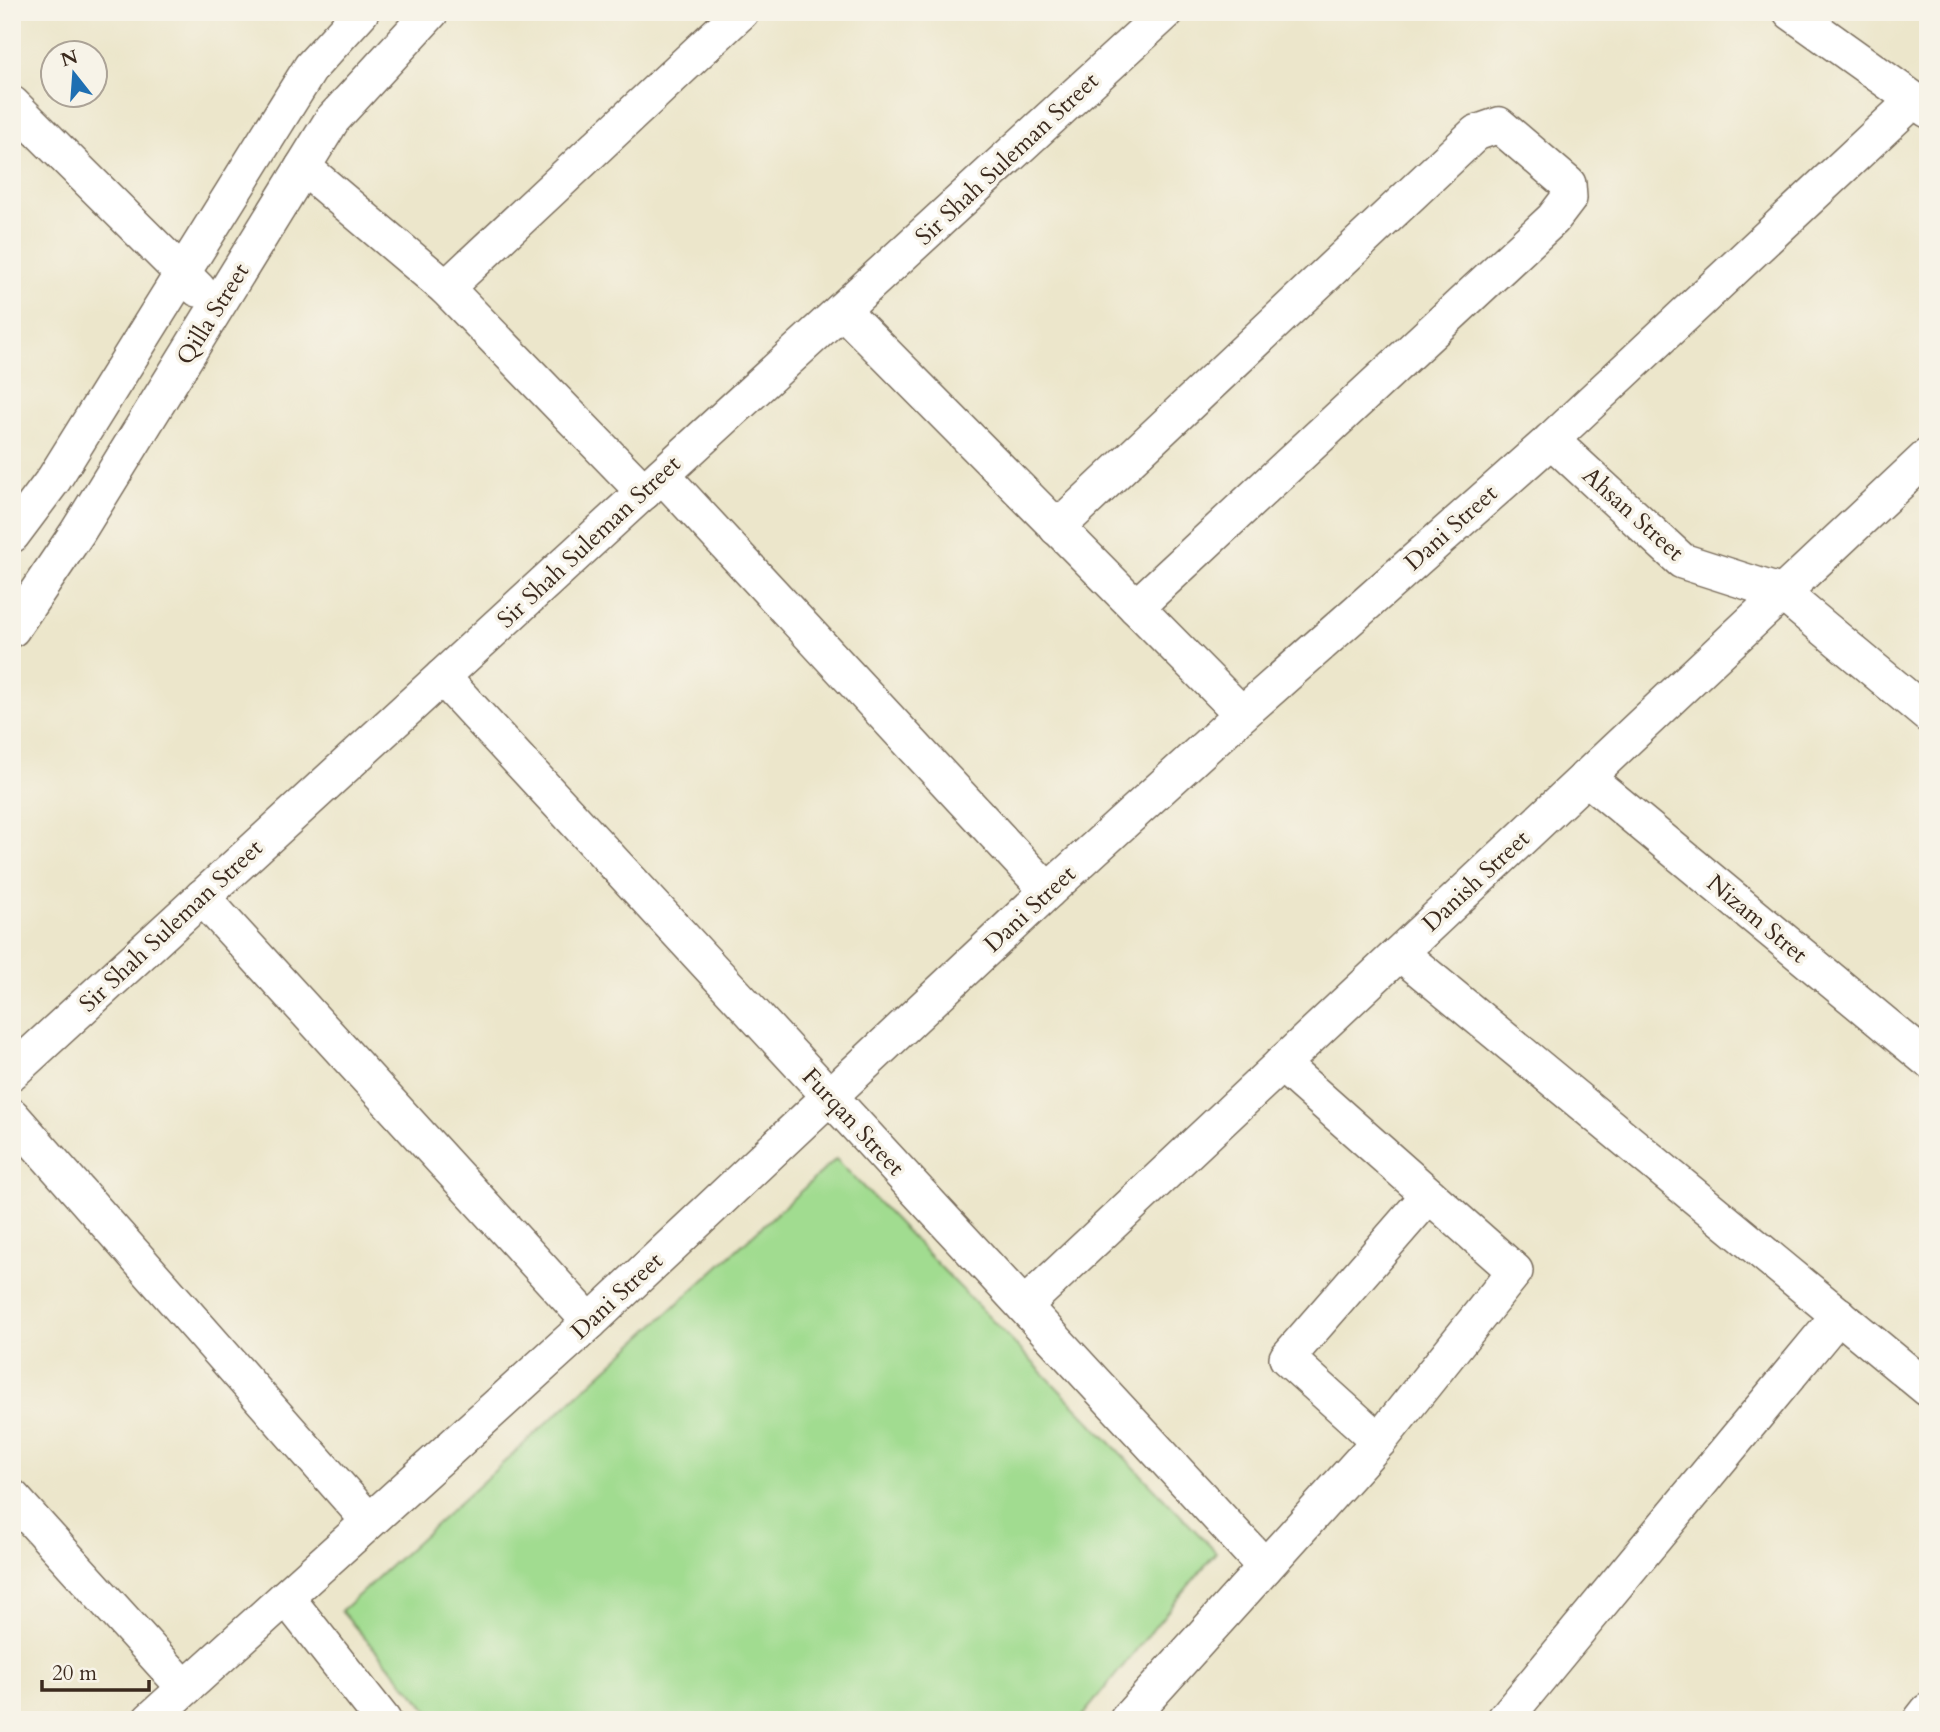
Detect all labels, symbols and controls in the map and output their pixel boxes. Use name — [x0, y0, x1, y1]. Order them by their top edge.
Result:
north arrow — [38, 38, 108, 108]
text: N — [58, 44, 81, 74]
street label: Sir Shah Suleman Street — [908, 65, 1106, 253]
street label: Qilla Street — [169, 256, 257, 371]
street label: Sir Shah Suleman Street — [490, 448, 688, 636]
street label: Ahsan Street — [1575, 459, 1691, 569]
street label: Dani Street — [1397, 477, 1505, 579]
street label: Danish Street — [1415, 822, 1537, 939]
street label: Sir Shah Suleman Street — [72, 832, 270, 1020]
street label: Dani Street — [977, 858, 1083, 960]
street label: Nizam Stret — [1700, 867, 1815, 971]
street label: Furqan Street — [794, 1061, 912, 1184]
street label: Dani Street — [564, 1245, 670, 1347]
scale bar — [42, 1648, 149, 1692]
text: 20 m — [52, 1659, 97, 1688]

